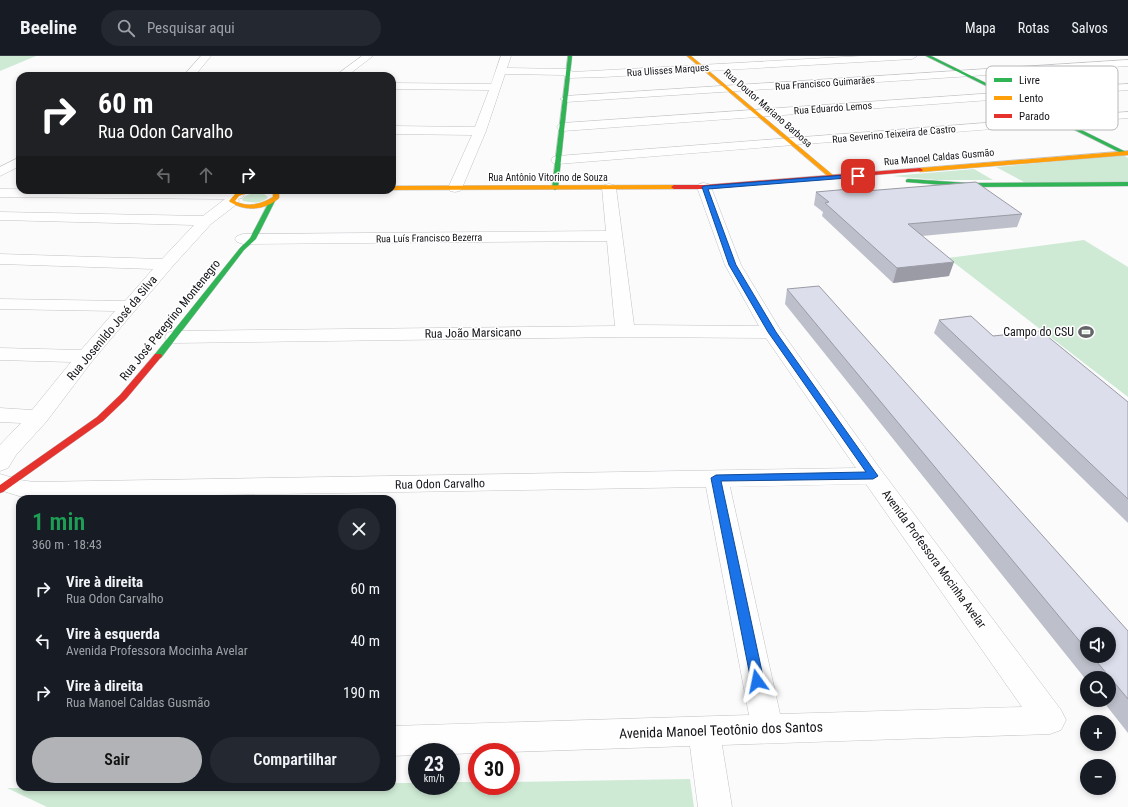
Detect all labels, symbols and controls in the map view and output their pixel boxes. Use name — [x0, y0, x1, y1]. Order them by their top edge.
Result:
search box — [101, 10, 381, 46]
text: Beeline — [20, 16, 77, 39]
icon: search — [115, 17, 137, 39]
text: Pesquisar aqui — [147, 19, 235, 37]
text: Mapa — [965, 20, 996, 36]
text: Rotas — [1018, 20, 1050, 36]
text: Salvos — [1072, 20, 1108, 36]
street label: Rua Ulisses Marques — [626, 62, 710, 78]
legend — [986, 66, 1118, 130]
street label: Rua Doutor Mariano Barbosa — [722, 67, 814, 149]
street label: Rua Francisco Guimarães — [775, 74, 876, 92]
text: Livre — [1019, 74, 1040, 87]
text: 60 m — [98, 87, 154, 120]
icon: right — [32, 88, 84, 140]
text: Lento — [1019, 92, 1044, 105]
street label: Rua Eduardo Lemos — [793, 100, 873, 116]
text: Parado — [1019, 110, 1050, 123]
text: Rua Odon Carvalho — [98, 121, 233, 142]
street label: Rua Severino Teixeira de Castro — [832, 123, 956, 145]
street label: Rua Manoel Caldas Gusmão — [883, 147, 995, 167]
pin — [841, 159, 875, 193]
icon: left — [153, 164, 175, 186]
icon: ahead — [195, 164, 217, 186]
icon: right — [237, 164, 259, 186]
icon: arrive — [847, 165, 869, 187]
street label: Rua Antônio Vitorino de Souza — [488, 172, 608, 183]
street label: Rua Luís Francisco Bezerra — [376, 232, 482, 244]
street label: Rua José Peregrino Montenegro — [117, 257, 223, 383]
street label: Rua Josenildo José da Silva — [64, 273, 160, 383]
sports icon: Campo do CSU — [1077, 323, 1095, 341]
street label: Rua João Marsicano — [424, 325, 522, 341]
place label: Campo do CSU — [1003, 325, 1074, 339]
street label: Rua Odon Carvalho — [395, 476, 485, 492]
street label: Avenida Professora Mocinha Avelar — [879, 487, 989, 631]
text: 1 min — [32, 508, 85, 536]
button: close — [338, 508, 380, 550]
text: 360 m · 18:43 — [32, 537, 102, 552]
text: Vire à direita — [66, 573, 143, 591]
icon: right — [32, 578, 54, 600]
text: 60 m — [350, 580, 380, 598]
text: Rua Odon Carvalho — [66, 591, 164, 606]
text: Vire à esquerda — [66, 625, 160, 643]
map controls — [1080, 627, 1116, 795]
button: sound — [1080, 627, 1116, 663]
icon: left — [32, 630, 54, 652]
text: 40 m — [350, 632, 380, 650]
text: Avenida Professora Mocinha Avelar — [66, 643, 248, 658]
position arrow — [736, 660, 778, 702]
button: search — [1080, 671, 1116, 707]
text: Vire à direita — [66, 677, 143, 695]
icon: right — [32, 682, 54, 704]
text: 190 m — [343, 684, 380, 702]
text: Rua Manoel Caldas Gusmão — [66, 695, 210, 710]
button: + — [1080, 715, 1116, 751]
street label: Avenida Manoel Teotônio dos Santos — [619, 718, 823, 742]
button: Sair — [32, 737, 202, 783]
button: Compartilhar — [210, 737, 380, 783]
speed limit sign: 30 — [468, 743, 520, 795]
text: 23 — [424, 752, 444, 776]
button: − — [1080, 759, 1116, 795]
text: km/h — [424, 773, 444, 784]

